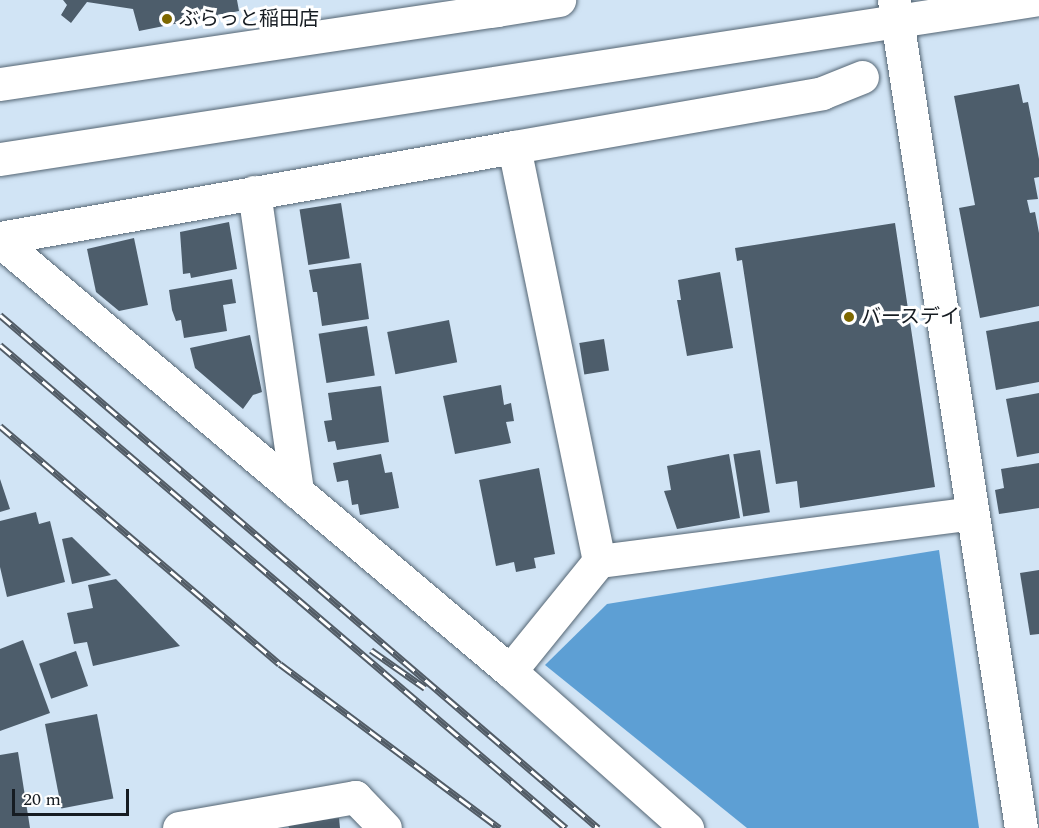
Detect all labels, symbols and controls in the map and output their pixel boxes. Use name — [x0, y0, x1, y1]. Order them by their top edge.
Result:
place label: ぶらっと稲田店 — [179, 7, 319, 31]
marker: ぶらっと稲田店 — [160, 12, 174, 26]
place label: バースデイ — [861, 305, 961, 329]
marker: バースデイ — [842, 310, 856, 324]
scale bar — [15, 777, 132, 815]
text: 20 m — [23, 786, 61, 813]

